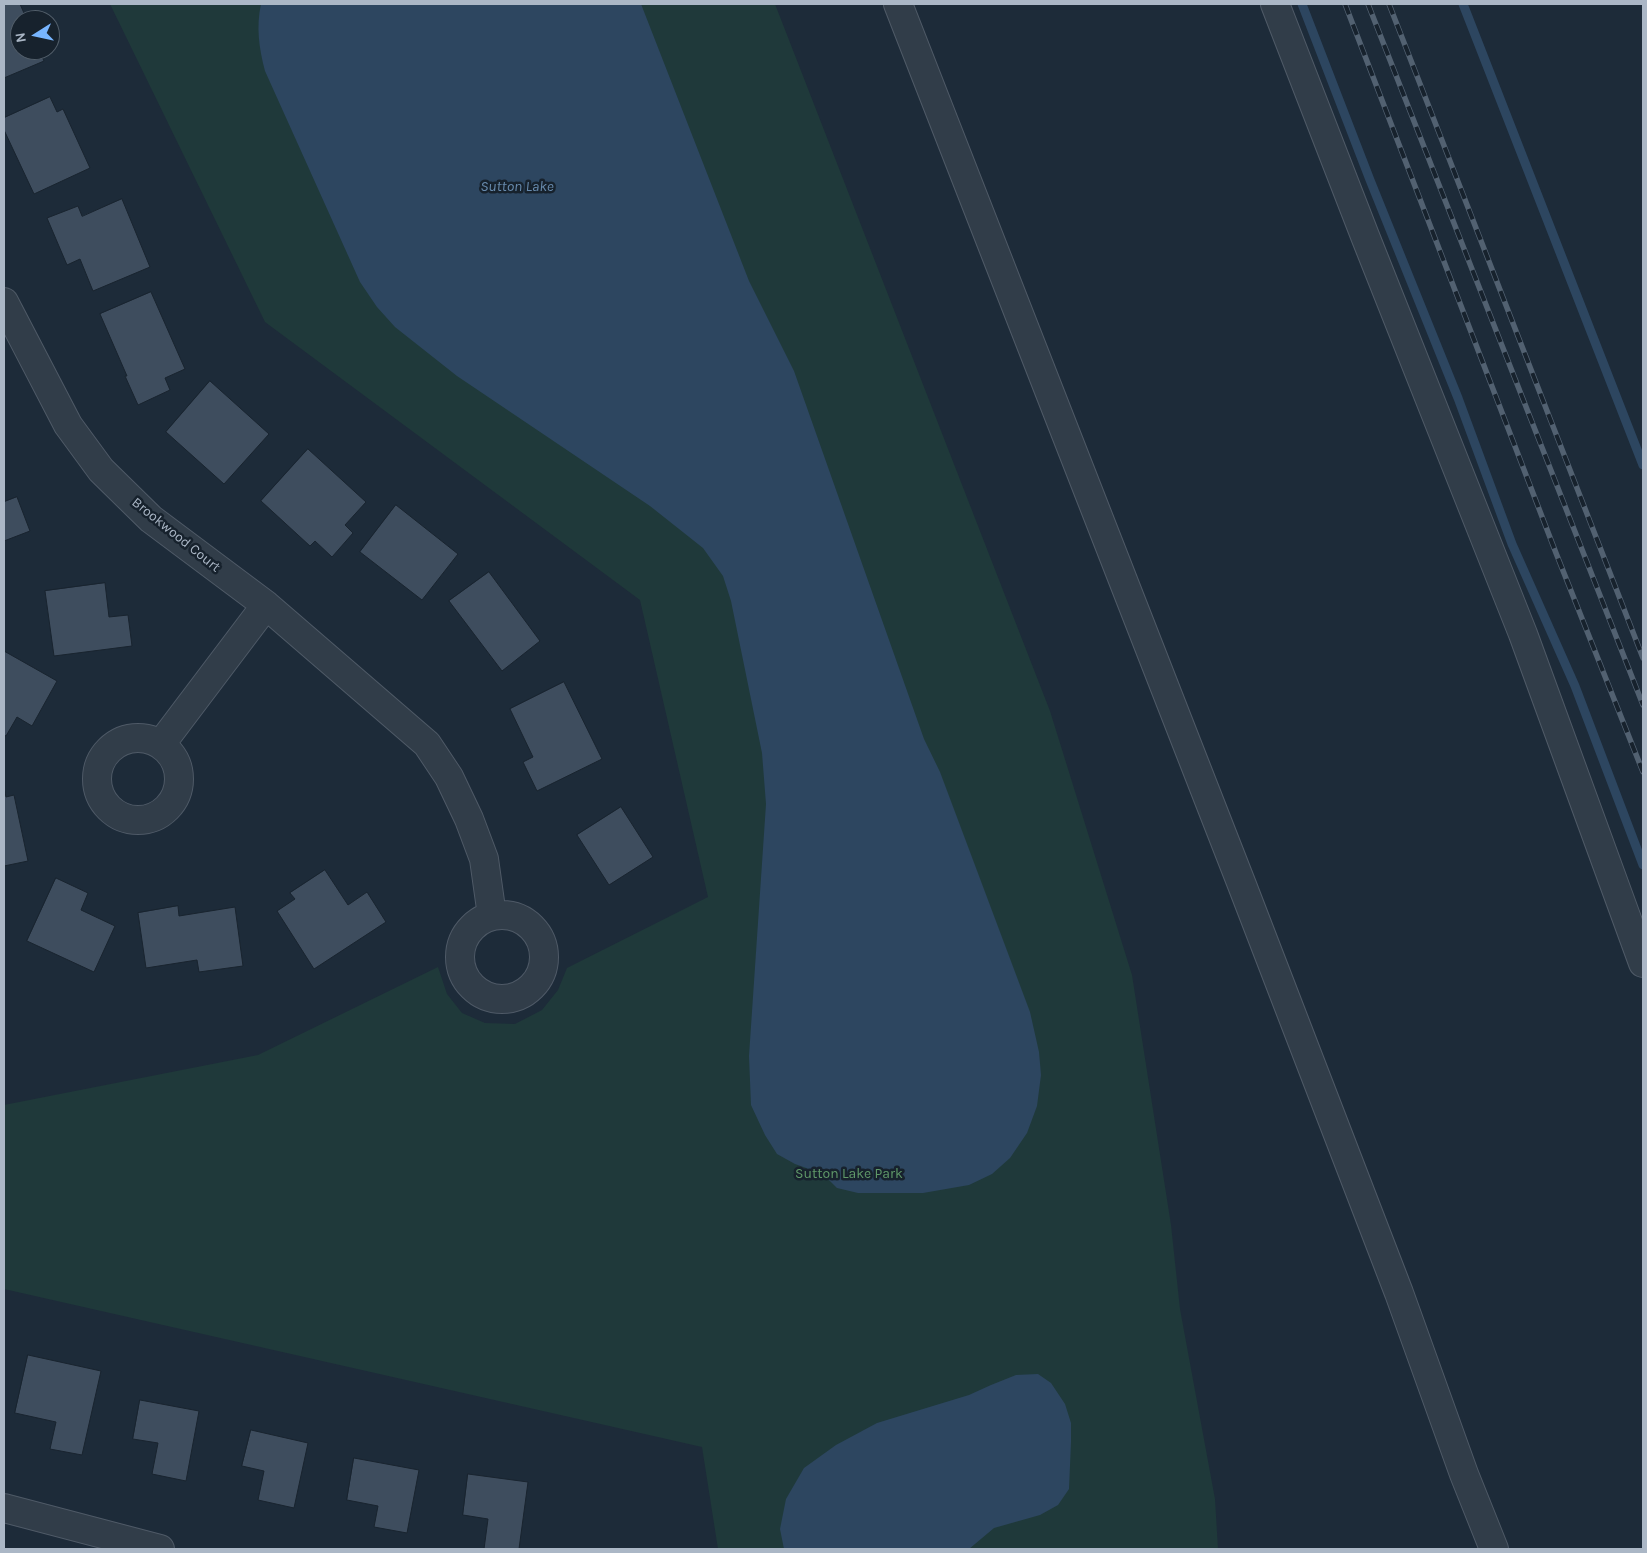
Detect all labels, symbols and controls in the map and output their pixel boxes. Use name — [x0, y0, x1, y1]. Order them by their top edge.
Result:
north arrow — [10, 10, 60, 60]
text: N — [11, 31, 30, 44]
water label: Sutton Lake — [480, 178, 554, 196]
street label: Brookwood Court — [128, 494, 224, 576]
park label: Sutton Lake Park — [795, 1166, 903, 1182]

